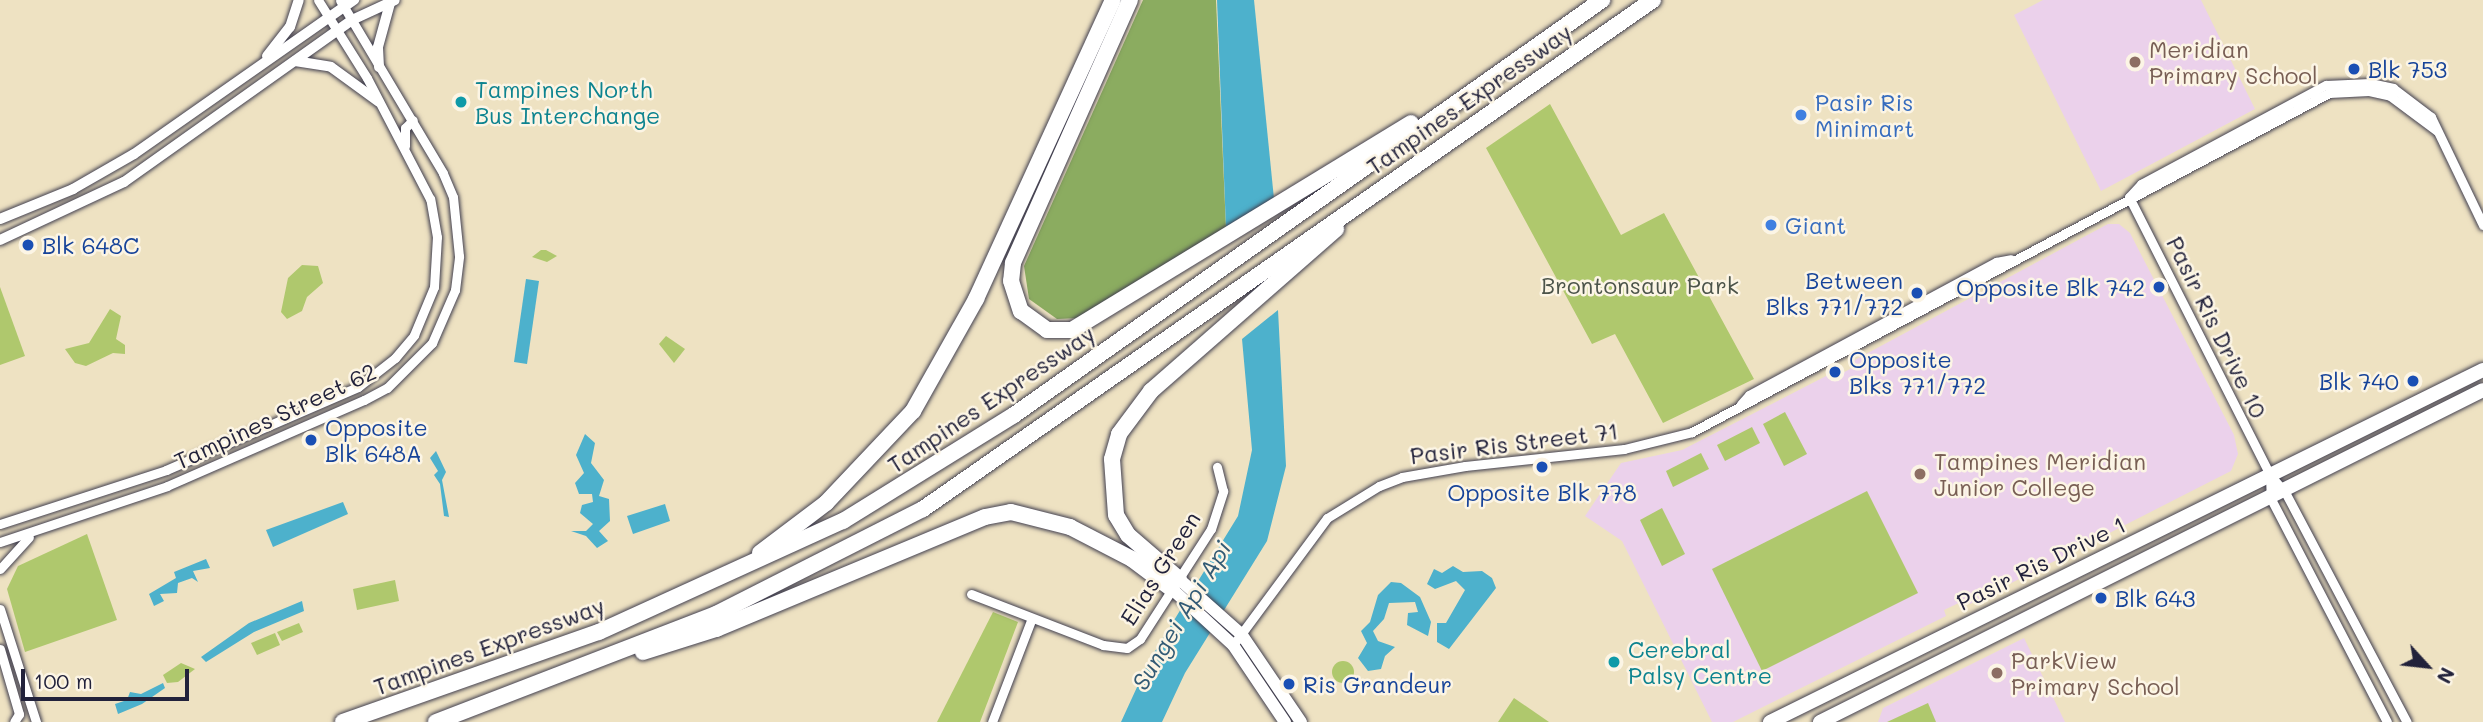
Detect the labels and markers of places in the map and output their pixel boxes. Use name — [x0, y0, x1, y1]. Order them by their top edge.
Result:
place label: Meridian Primary School — [2149, 35, 2318, 89]
marker: Meridian Primary School — [2127, 54, 2143, 70]
place label: Blk 753 — [2368, 55, 2447, 83]
marker: Blk 753 — [2346, 61, 2362, 77]
place label: Tampines North Bus Interchange — [475, 75, 660, 129]
place label: Pasir Ris Minimart — [1815, 88, 1914, 142]
marker: Tampines North Bus Interchange — [453, 94, 469, 110]
marker: Pasir Ris Minimart — [1793, 107, 1809, 123]
place label: Giant — [1785, 211, 1846, 239]
marker: Giant — [1763, 217, 1779, 233]
place label: Blk 648C — [42, 231, 139, 259]
marker: Blk 648C — [20, 237, 36, 253]
place label: Between Blks 771/772 — [1766, 266, 1903, 320]
place label: Opposite Blk 742 — [1956, 273, 2145, 301]
marker: Opposite Blk 742 — [2151, 279, 2167, 295]
marker: Between Blks 771/772 — [1909, 285, 1925, 301]
place label: Opposite Blks 771/772 — [1849, 345, 1986, 399]
marker: Opposite Blks 771/772 — [1827, 364, 1843, 380]
place label: Blk 740 — [2319, 367, 2399, 395]
marker: Blk 740 — [2405, 373, 2421, 389]
place label: Opposite Blk 648A — [325, 413, 428, 467]
marker: Opposite Blk 648A — [303, 432, 319, 448]
place label: Tampines Meridian Junior College — [1934, 447, 2146, 501]
marker: Opposite Blk 778 — [1534, 459, 1550, 475]
marker: Tampines Meridian Junior College — [1912, 466, 1928, 482]
place label: Opposite Blk 778 — [1447, 478, 1637, 506]
place label: Blk 643 — [2115, 584, 2195, 612]
marker: Blk 643 — [2093, 590, 2109, 606]
place label: Cerebral Palsy Centre — [1628, 635, 1772, 689]
place label: ParkView Primary School — [2011, 646, 2180, 700]
marker: Cerebral Palsy Centre — [1606, 654, 1622, 670]
marker: ParkView Primary School — [1989, 665, 2005, 681]
place label: Ris Grandeur — [1303, 670, 1452, 698]
marker: Ris Grandeur — [1281, 676, 1297, 692]

